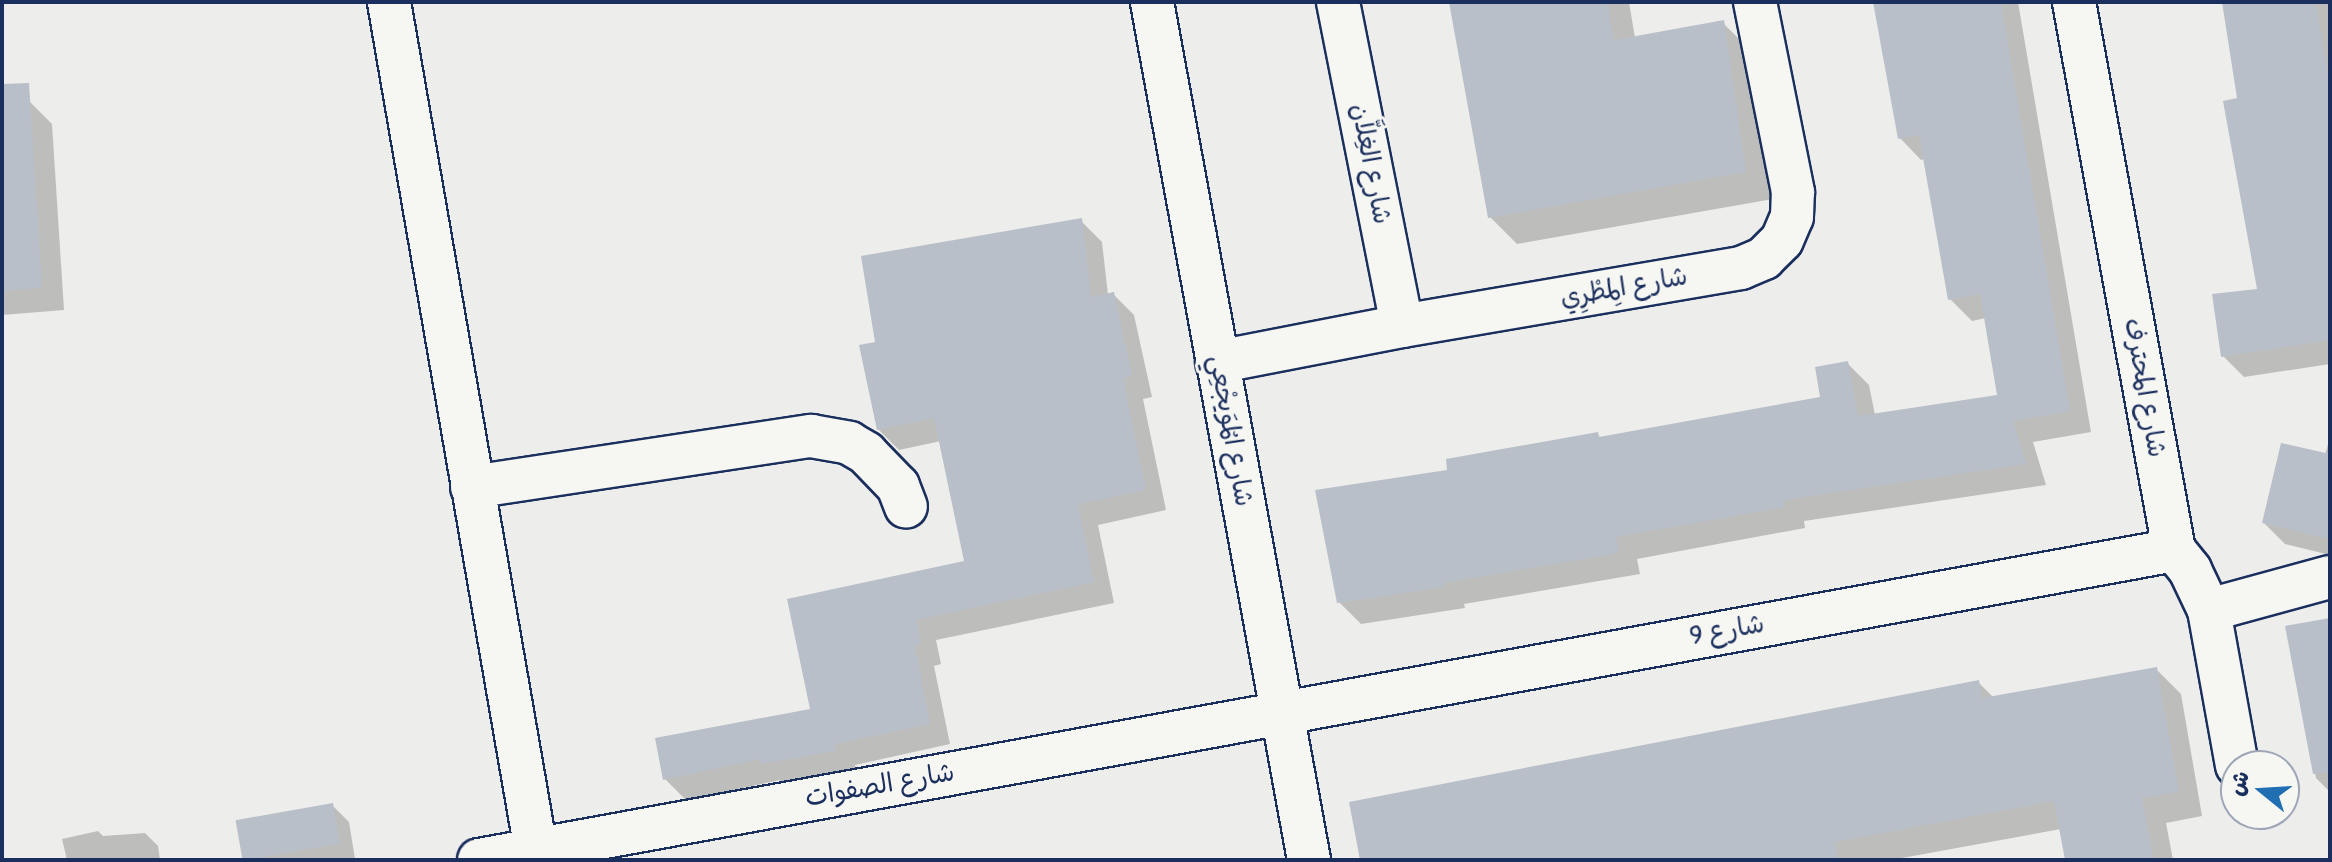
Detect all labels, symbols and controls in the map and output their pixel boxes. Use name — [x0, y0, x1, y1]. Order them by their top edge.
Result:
street label: شارع الغِلاَّن — [1343, 101, 1397, 227]
street label: شارع المِطْرِي — [1558, 261, 1690, 315]
street label: شارع المحترف — [2116, 316, 2172, 460]
street label: شارع المُوَيجْعِي — [1201, 353, 1259, 509]
street label: شارع 9 — [1687, 609, 1767, 653]
north arrow — [2220, 750, 2300, 830]
street label: شارع الصفوات — [803, 758, 957, 814]
text: ش — [2222, 767, 2256, 799]

